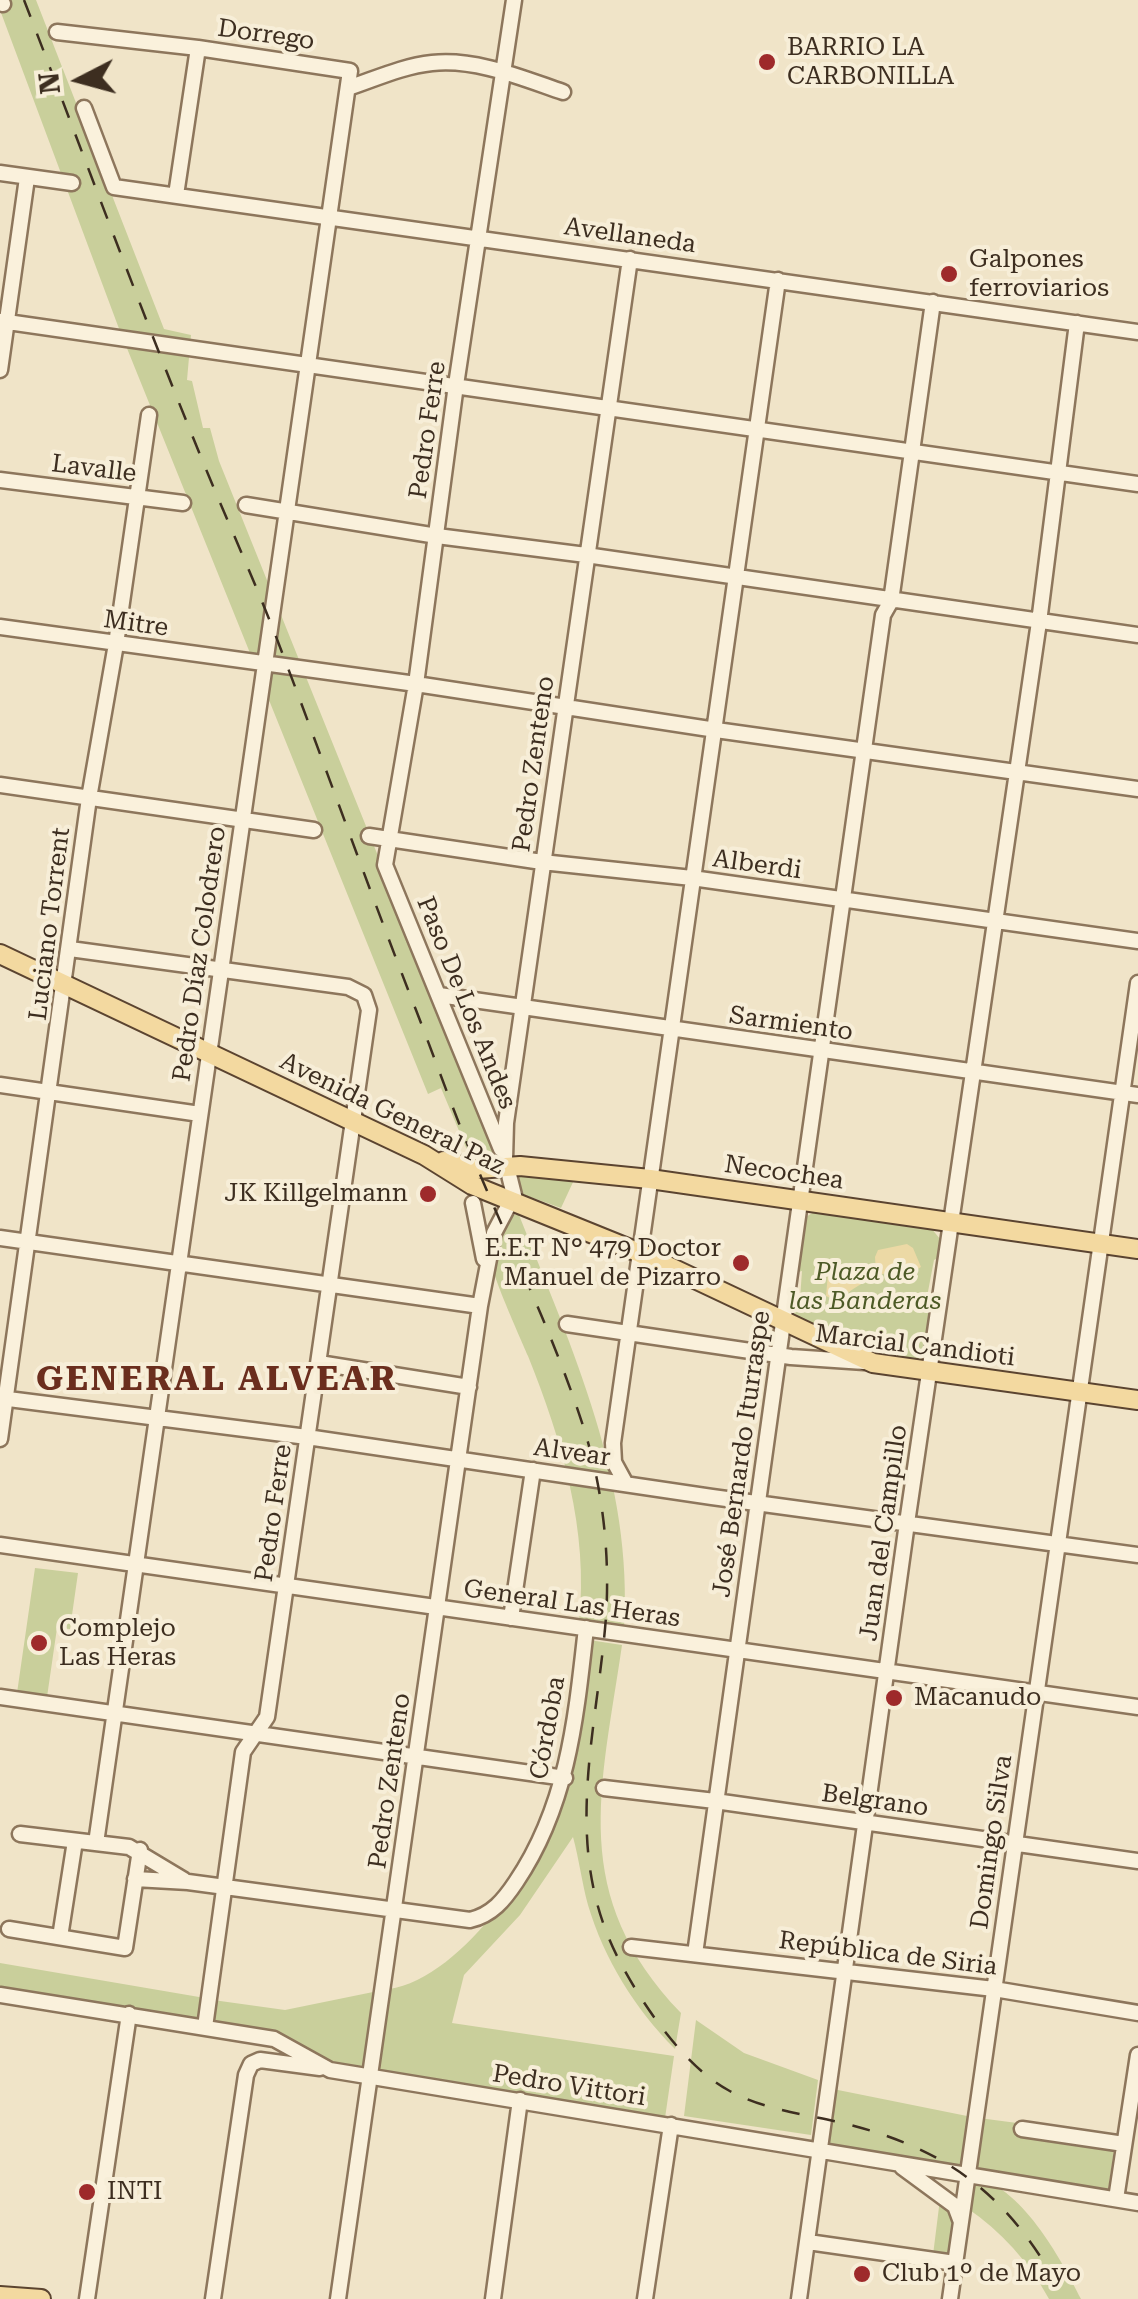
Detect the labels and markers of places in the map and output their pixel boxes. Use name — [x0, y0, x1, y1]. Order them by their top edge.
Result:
place label: BARRIO LA CARBONILLA — [787, 33, 954, 92]
marker: BARRIO LA CARBONILLA — [756, 51, 778, 73]
place label: Galpones ferroviarios — [969, 245, 1109, 304]
marker: Galpones ferroviarios — [938, 263, 960, 285]
place label: JK Killgelmann — [224, 1179, 408, 1209]
marker: JK Killgelmann — [417, 1183, 439, 1205]
place label: E.E.T N° 479 Doctor Manuel de Pizarro — [485, 1234, 721, 1293]
marker: E.E.T N° 479 Doctor Manuel de Pizarro — [730, 1252, 752, 1274]
place label: Complejo Las Heras — [59, 1614, 176, 1673]
marker: Complejo Las Heras — [28, 1632, 50, 1654]
place label: Macanudo — [914, 1683, 1041, 1713]
marker: Macanudo — [883, 1687, 905, 1709]
place label: INTI — [107, 2177, 162, 2207]
marker: INTI — [76, 2181, 98, 2203]
place label: Club 1º de Mayo — [882, 2259, 1081, 2289]
marker: Club 1º de Mayo — [851, 2263, 873, 2285]

